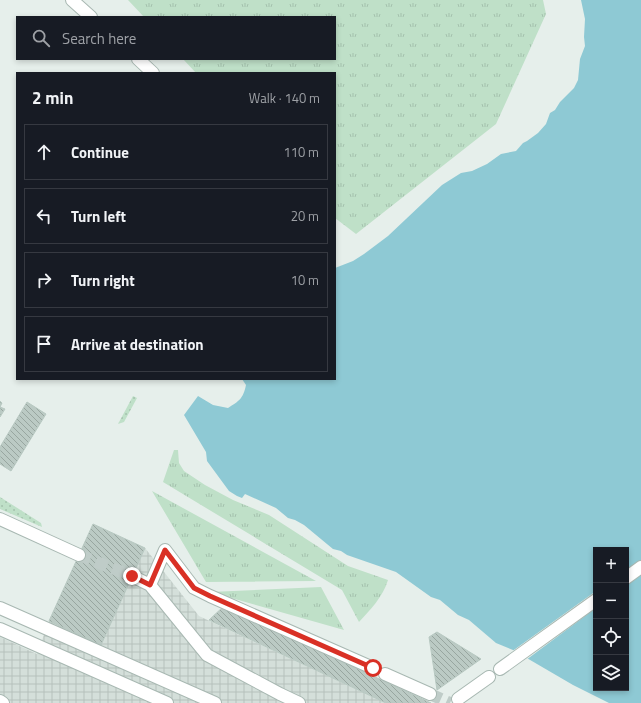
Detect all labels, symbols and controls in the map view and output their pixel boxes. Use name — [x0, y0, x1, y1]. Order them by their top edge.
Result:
search box — [16, 16, 336, 60]
icon: search — [30, 27, 52, 49]
text: Search here — [62, 27, 136, 50]
text: 2 min — [32, 85, 73, 111]
text: Walk · 140 m — [249, 88, 320, 108]
icon: ahead — [33, 141, 55, 163]
text: Continue — [71, 141, 129, 164]
text: 110 m — [283, 142, 319, 162]
icon: left — [33, 205, 55, 227]
text: Turn left — [71, 205, 126, 228]
text: 20 m — [291, 206, 319, 226]
icon: right — [33, 269, 55, 291]
text: Turn right — [71, 269, 135, 292]
text: 10 m — [291, 270, 319, 290]
icon: arrive — [33, 333, 55, 355]
text: Arrive at destination — [71, 333, 204, 356]
map controls — [593, 547, 629, 691]
button: + — [593, 547, 629, 583]
route end — [123, 567, 141, 585]
button: − — [593, 583, 629, 619]
button: locate — [593, 619, 629, 655]
button: layers — [593, 655, 629, 691]
route start — [364, 659, 382, 677]

